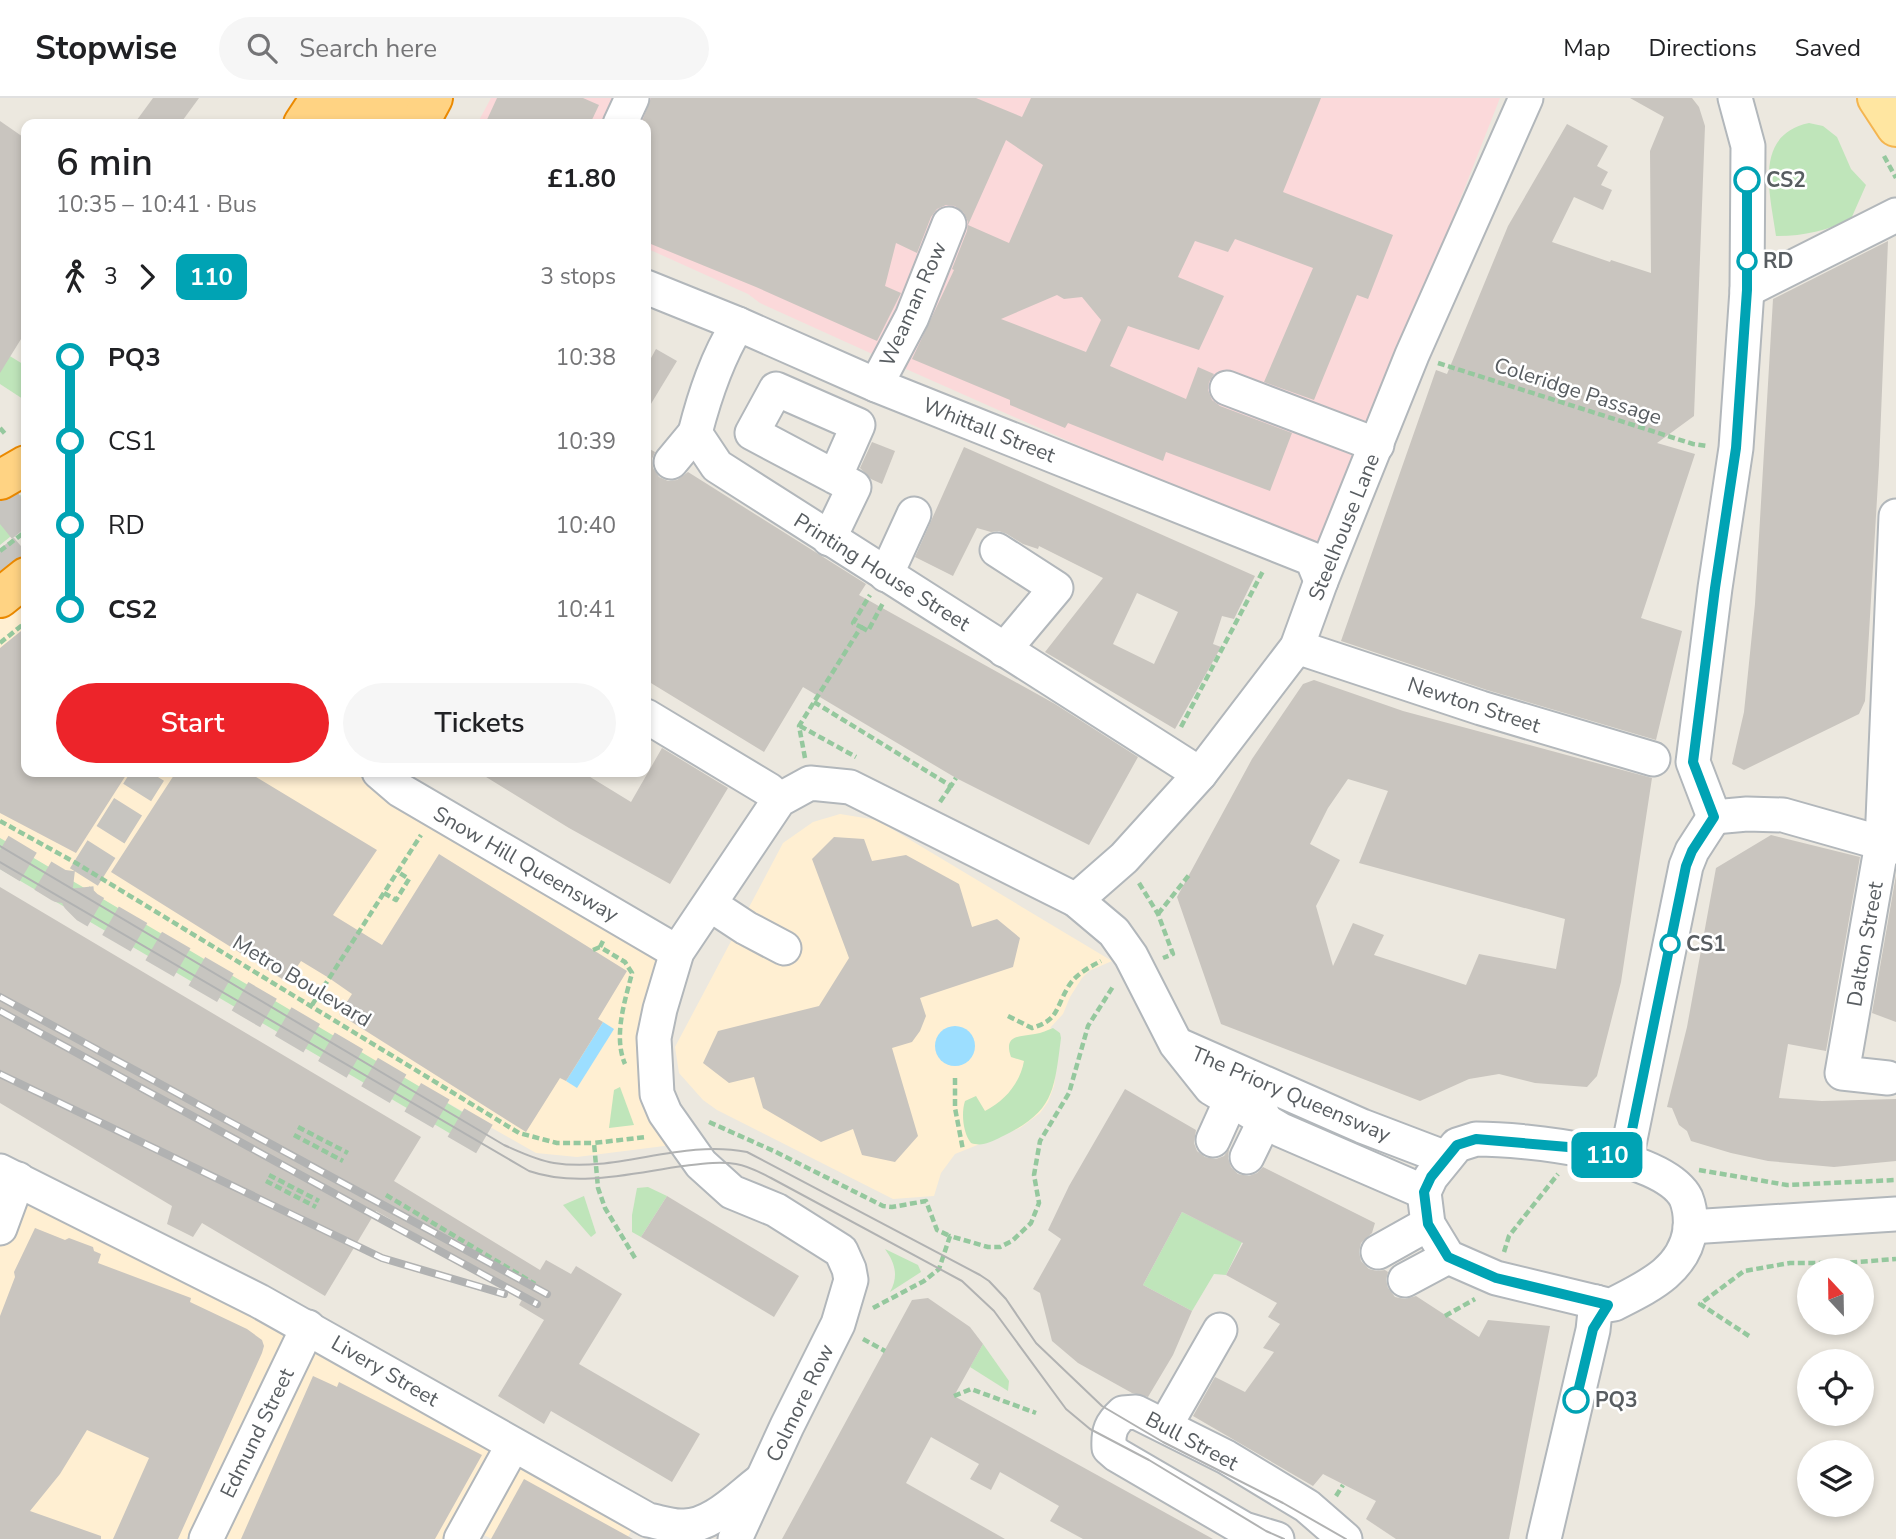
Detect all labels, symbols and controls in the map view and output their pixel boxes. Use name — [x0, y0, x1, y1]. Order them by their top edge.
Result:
search box — [219, 17, 709, 80]
text: Stopwise — [35, 26, 177, 71]
icon: search — [243, 29, 281, 67]
text: Search here — [299, 31, 437, 66]
text: Map — [1563, 32, 1610, 64]
text: Directions — [1648, 32, 1757, 64]
text: Saved — [1795, 32, 1861, 64]
text: 6 min — [56, 137, 153, 188]
text: £1.80 — [547, 161, 616, 196]
place label: CS2 — [1766, 166, 1806, 194]
marker: CS2 — [1734, 167, 1760, 193]
text: 10:35 – 10:41 · Bus — [56, 189, 257, 220]
street label: Weaman Row — [873, 237, 953, 371]
place label: RD — [1763, 247, 1793, 275]
marker: RD — [1737, 251, 1757, 271]
icon: walk — [56, 258, 94, 296]
icon: forward — [128, 258, 166, 296]
text: 3 — [104, 261, 118, 292]
text: 110 — [190, 261, 233, 293]
text: 3 stops — [540, 261, 616, 292]
text: PQ3 — [108, 340, 161, 375]
text: 10:38 — [556, 342, 616, 373]
street label: Coleridge Passage — [1491, 351, 1665, 431]
street label: Whittall Street — [919, 391, 1060, 470]
text: CS1 — [108, 424, 157, 459]
text: 10:39 — [556, 426, 616, 457]
street label: Steelhouse Lane — [1302, 449, 1386, 605]
street label: Printing House Street — [789, 506, 976, 638]
text: RD — [108, 508, 145, 543]
text: 10:40 — [556, 510, 616, 541]
text: CS2 — [108, 592, 157, 627]
text: 10:41 — [556, 594, 616, 625]
street label: Newton Street — [1404, 670, 1545, 740]
button: Start — [56, 683, 329, 763]
button: Tickets — [343, 683, 616, 763]
street label: Snow Hill Queensway — [428, 800, 624, 929]
street label: Dalton Street — [1840, 879, 1890, 1009]
street label: Metro Boulevard — [227, 929, 377, 1033]
place label: CS1 — [1686, 930, 1726, 958]
marker: CS1 — [1660, 934, 1680, 954]
street label: The Priory Queensway — [1187, 1039, 1395, 1149]
line badge: 110 — [1567, 1132, 1647, 1178]
text: 110 — [1585, 1139, 1629, 1171]
north arrow — [1797, 1258, 1874, 1335]
map controls — [1797, 1258, 1874, 1517]
street label: Livery Street — [326, 1329, 444, 1413]
street label: Colmore Row — [759, 1339, 841, 1467]
button: locate — [1797, 1349, 1874, 1426]
street label: Edmund Street — [214, 1363, 301, 1503]
place label: PQ3 — [1595, 1386, 1638, 1414]
marker: PQ3 — [1563, 1387, 1589, 1413]
street label: Bull Street — [1141, 1405, 1244, 1477]
button: layers — [1797, 1440, 1874, 1517]

